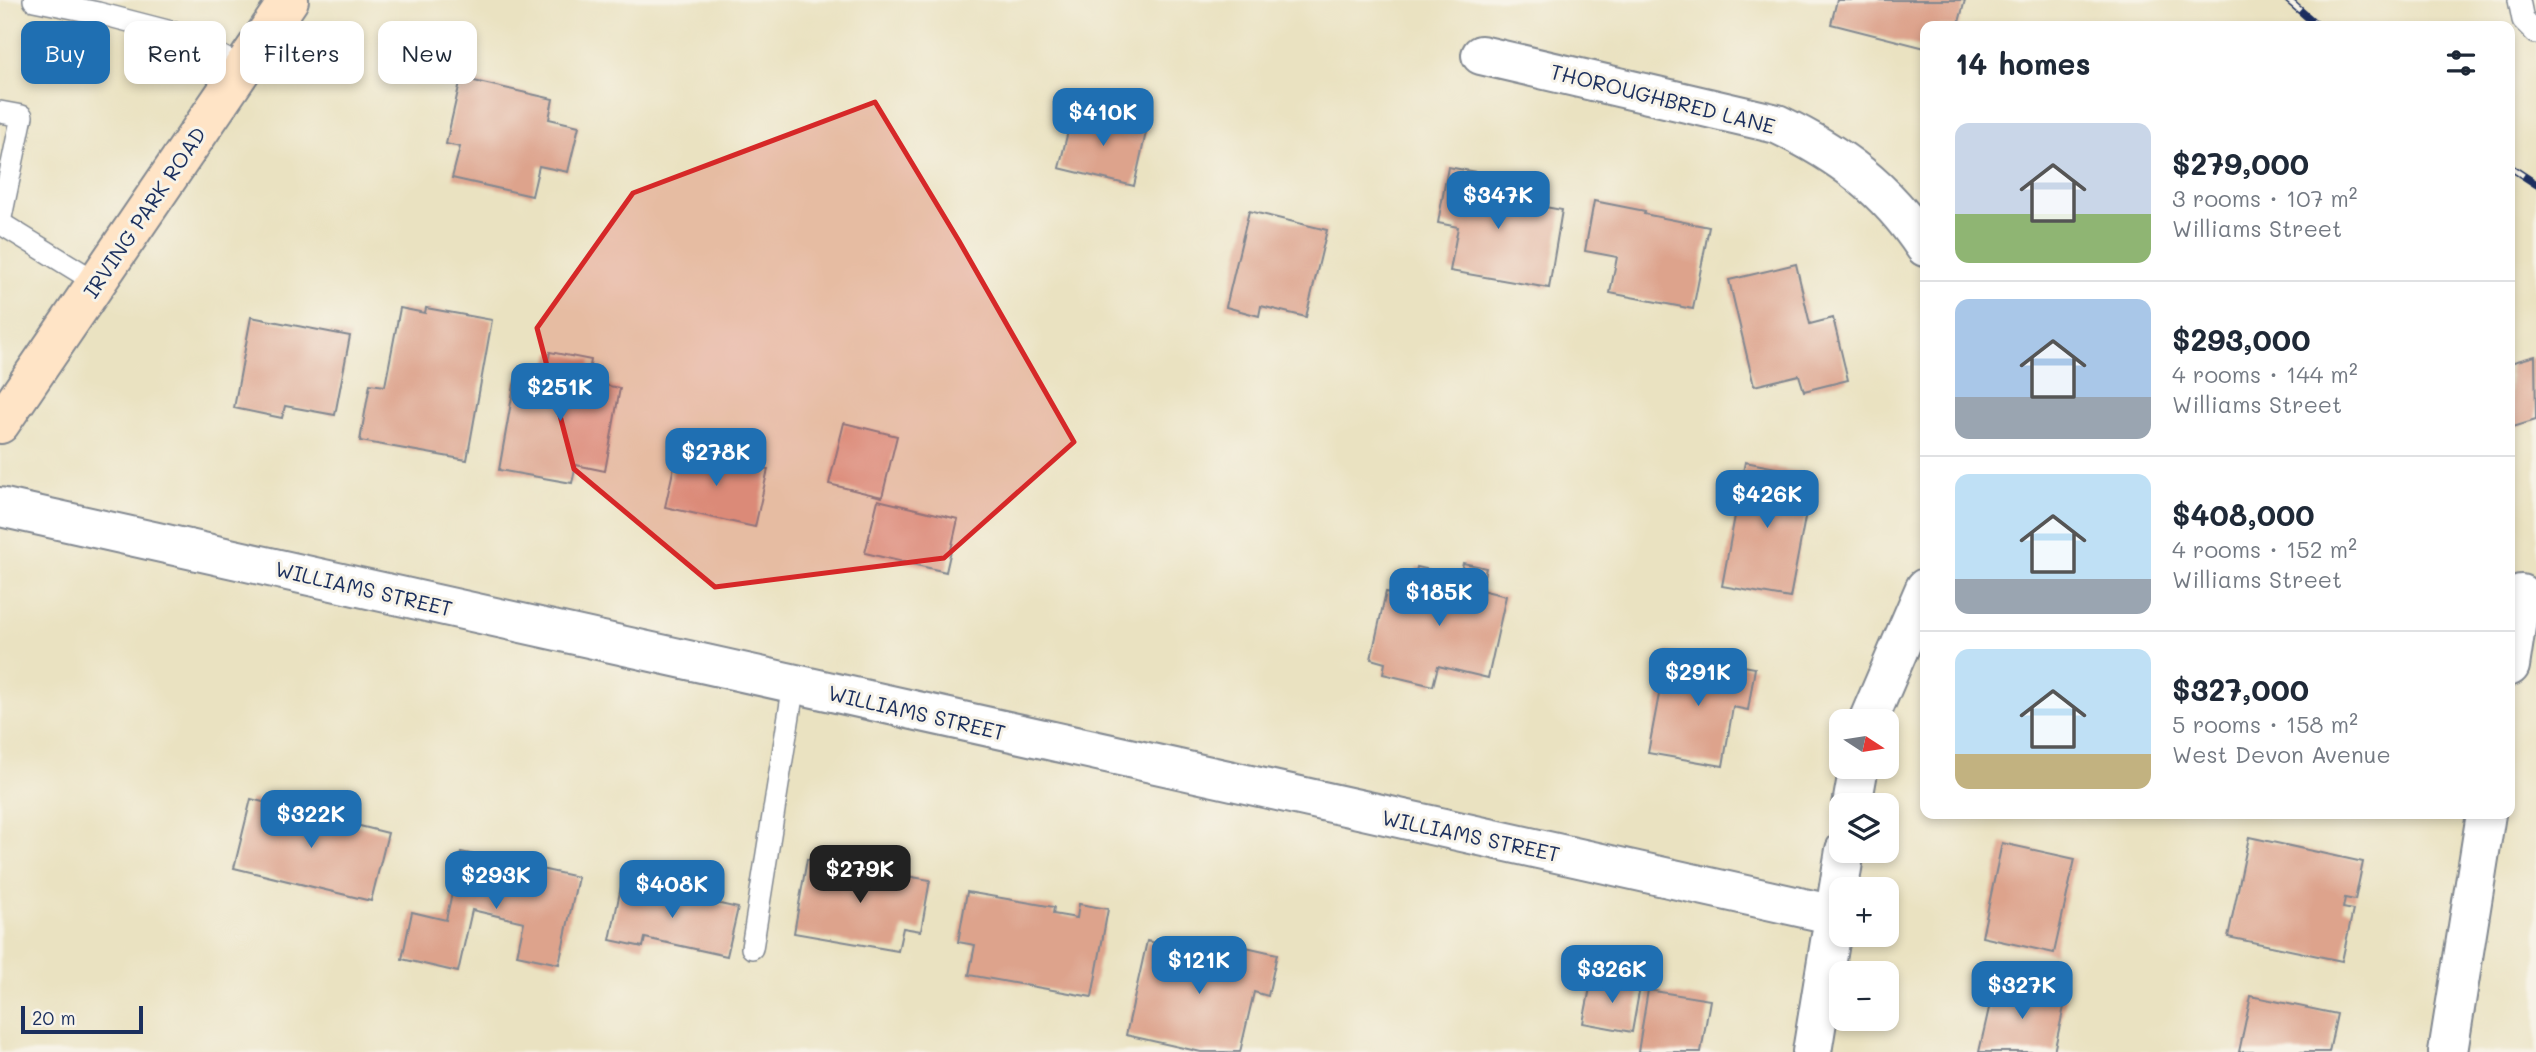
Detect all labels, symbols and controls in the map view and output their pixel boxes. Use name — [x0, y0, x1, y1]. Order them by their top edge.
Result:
chip: Buy — [21, 21, 110, 84]
chip: Rent — [124, 21, 226, 84]
chip: Filters — [240, 21, 364, 84]
chip: New — [378, 21, 477, 84]
text: 14 homes — [1955, 43, 2091, 83]
icon: filters — [2442, 44, 2480, 82]
street label: THOROUGHBRED LANE — [1548, 57, 1778, 139]
pin: $410K — [1054, 88, 1152, 148]
text: $410K — [1069, 96, 1137, 126]
street label: IRVING PARK ROAD — [77, 121, 211, 303]
text: $279,000 — [2172, 143, 2309, 183]
icon: home — [2011, 151, 2095, 235]
pin: $347K — [1449, 172, 1547, 231]
text: $347K — [1463, 179, 1533, 209]
text: 3 rooms · 107 m² — [2172, 183, 2358, 213]
text: Williams Street — [2172, 213, 2342, 243]
text: $293,000 — [2172, 319, 2310, 359]
icon: home — [2011, 327, 2095, 411]
text: 4 rooms · 144 m² — [2172, 359, 2358, 389]
pin: $251K — [511, 364, 609, 423]
text: $251K — [527, 371, 593, 401]
text: Williams Street — [2172, 389, 2342, 419]
pin: $278K — [667, 428, 765, 488]
text: $278K — [681, 436, 751, 466]
pin: $426K — [1718, 470, 1816, 530]
text: $426K — [1732, 478, 1802, 508]
text: $408,000 — [2172, 494, 2315, 534]
icon: home — [2011, 502, 2095, 586]
text: 4 rooms · 152 m² — [2172, 534, 2357, 564]
street label: WILLIAMS STREET — [273, 554, 455, 622]
text: Williams Street — [2172, 564, 2342, 594]
pin: $185K — [1390, 568, 1488, 628]
text: $185K — [1405, 576, 1473, 606]
pin: $291K — [1649, 648, 1747, 708]
text: $291K — [1665, 656, 1731, 686]
text: $327,000 — [2172, 669, 2309, 709]
icon: home — [2011, 677, 2095, 761]
street label: WILLIAMS STREET — [826, 678, 1008, 746]
north arrow — [1829, 709, 1899, 779]
map controls — [1829, 709, 1899, 1031]
text: 5 rooms · 158 m² — [2172, 709, 2358, 739]
text: West Devon Avenue — [2172, 739, 2391, 769]
pin: $322K — [262, 790, 360, 850]
button: layers — [1829, 793, 1899, 863]
text: $322K — [277, 798, 345, 828]
street label: WILLIAMS STREET — [1379, 803, 1563, 867]
pin: $279K — [811, 846, 909, 905]
pin: $293K — [447, 852, 545, 911]
text: $279K — [826, 853, 894, 883]
text: $293K — [461, 859, 531, 889]
pin: $408K — [623, 860, 721, 920]
text: $408K — [636, 868, 708, 898]
button: + — [1829, 877, 1899, 947]
pin: $121K — [1150, 936, 1248, 996]
text: $121K — [1168, 944, 1230, 974]
pin: $326K — [1563, 946, 1661, 1005]
text: $326K — [1577, 953, 1647, 983]
button: − — [1829, 961, 1899, 1031]
pin: $327K — [1973, 962, 2071, 1021]
text: $327K — [1988, 969, 2056, 999]
scale bar — [21, 1003, 144, 1035]
text: 20 m — [32, 1005, 76, 1030]

